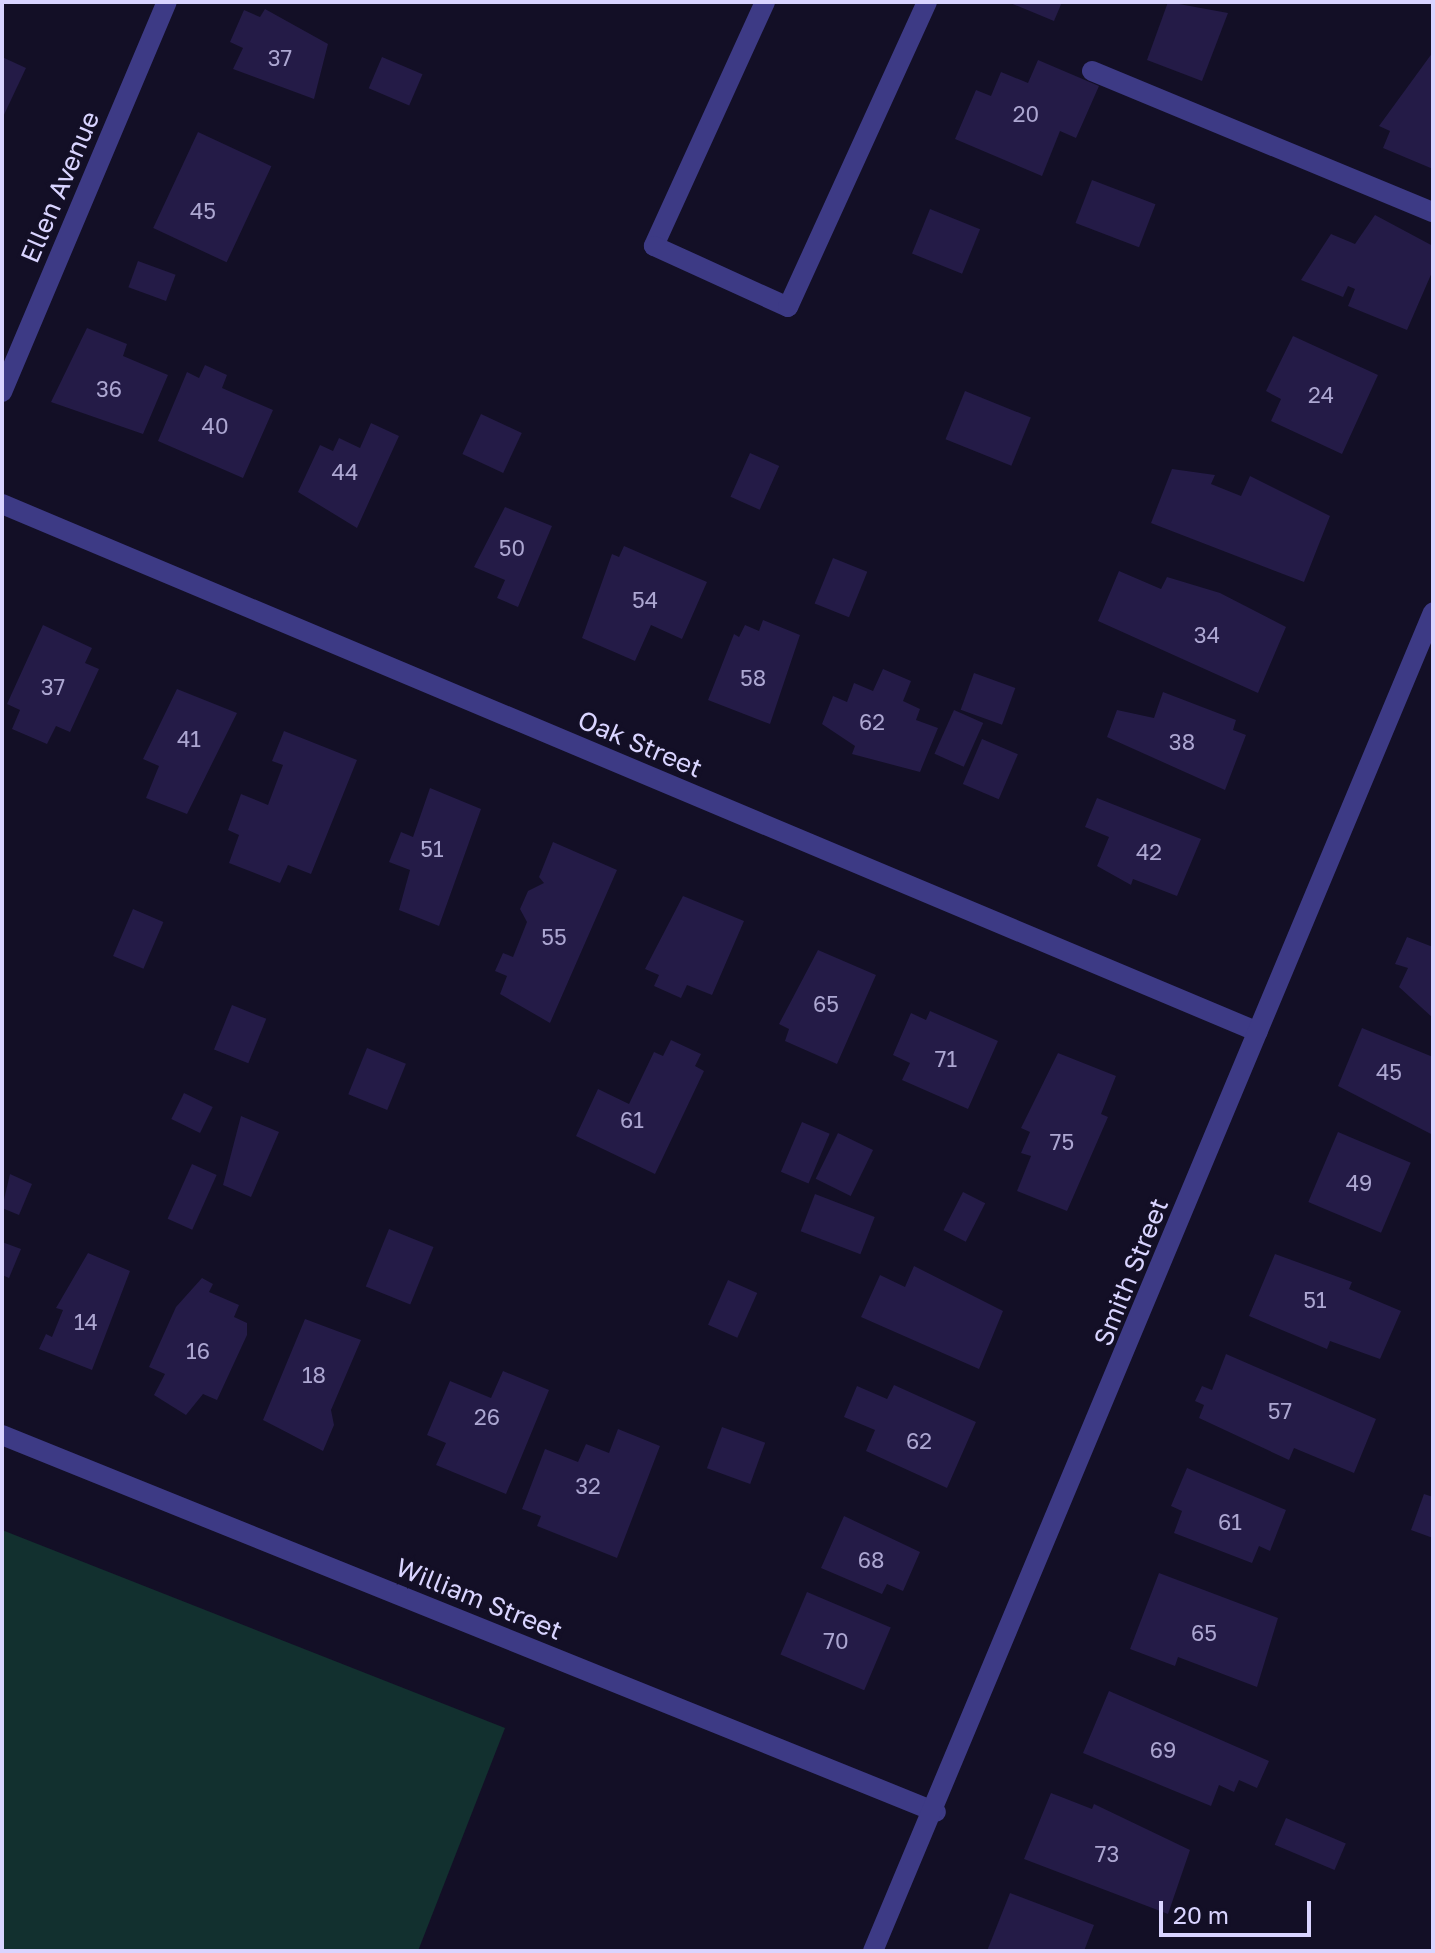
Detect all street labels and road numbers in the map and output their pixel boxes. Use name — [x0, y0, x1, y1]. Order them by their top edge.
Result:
street label: Ellen Avenue — [14, 107, 106, 267]
street label: Oak Street — [573, 704, 707, 784]
street label: Smith Street — [1087, 1194, 1175, 1350]
street label: William Street — [391, 1551, 567, 1647]

